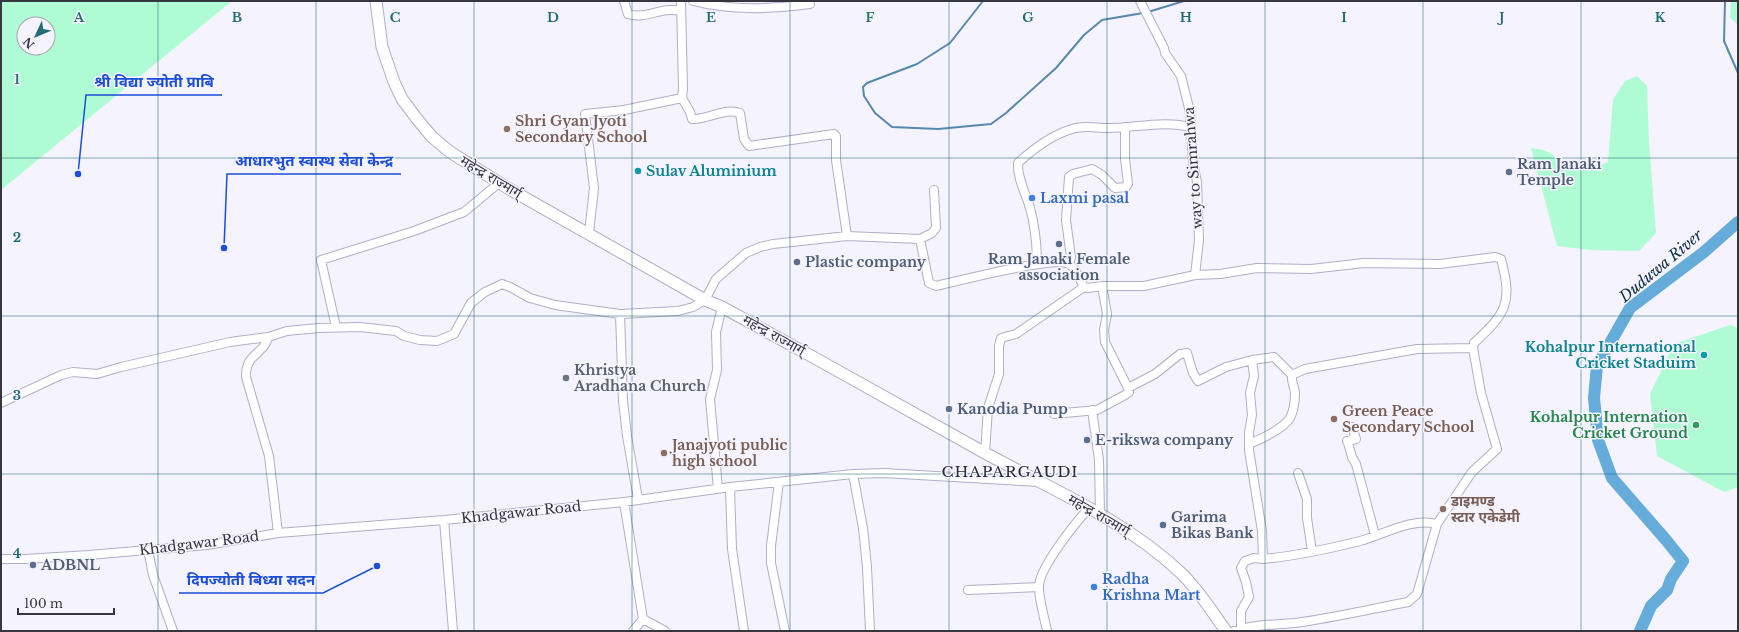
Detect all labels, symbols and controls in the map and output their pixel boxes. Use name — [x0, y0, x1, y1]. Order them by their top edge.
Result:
text: A — [73, 9, 85, 26]
text: B — [232, 9, 242, 26]
text: C — [390, 9, 401, 26]
text: D — [547, 9, 559, 26]
text: E — [706, 9, 716, 26]
text: F — [866, 9, 875, 26]
text: G — [1022, 9, 1034, 26]
text: H — [1180, 9, 1192, 26]
text: I — [1341, 9, 1347, 26]
text: J — [1496, 9, 1505, 26]
text: K — [1655, 9, 1666, 26]
north arrow — [16, 16, 56, 56]
text: N — [20, 34, 37, 52]
callout: श्री विद्या ज्योती प्राबि — [86, 68, 222, 95]
text: 1 — [14, 71, 20, 88]
text: श्री विद्या ज्योती प्राबि — [94, 72, 215, 91]
street label: way to Simrahwa — [1180, 106, 1206, 230]
place label: Shri Gyan Jyoti Secondary School — [515, 112, 648, 146]
marker: Shri Gyan Jyoti Secondary School — [502, 124, 512, 134]
callout: आधारभुत स्वास्थ सेवा केन्द्र — [227, 147, 401, 174]
text: आधारभुत स्वास्थ सेवा केन्द्र — [235, 151, 394, 171]
street label: महेन्द्र राज्मार्ग् — [456, 152, 527, 204]
place label: Ram Janaki Temple — [1517, 155, 1602, 189]
place label: Sulav Aluminium — [646, 162, 777, 180]
marker: Sulav Aluminium — [633, 166, 643, 176]
marker: Ram Janaki Temple — [1504, 167, 1514, 177]
place label: Laxmi pasal — [1040, 189, 1129, 207]
marker: Laxmi pasal — [1027, 193, 1037, 203]
water label: Duduwa River — [1614, 225, 1707, 307]
text: 2 — [13, 229, 21, 246]
marker: Ram Janaki Female association — [1054, 239, 1064, 249]
place label: Ram Janaki Female association — [988, 250, 1130, 284]
place label: Plastic company — [805, 253, 927, 271]
marker: Plastic company — [792, 257, 802, 267]
street label: महेन्द्र राज्मार्ग् — [739, 310, 810, 361]
place label: Kohalpur International Cricket Staduim — [1525, 338, 1697, 372]
marker: Kohalpur International Cricket Staduim — [1699, 350, 1709, 360]
place label: Khristya Aradhana Church — [573, 361, 706, 395]
marker: Khristya Aradhana Church — [561, 373, 571, 383]
text: 3 — [13, 387, 21, 404]
place label: Kanodia Pump — [957, 400, 1068, 418]
place label: Green Peace Secondary School — [1342, 402, 1475, 436]
marker: Kanodia Pump — [944, 404, 954, 414]
place label: Kohalpur Internation Cricket Ground — [1530, 408, 1688, 442]
marker: Green Peace Secondary School — [1329, 414, 1339, 424]
marker: Kohalpur Internation Cricket Ground — [1691, 420, 1701, 430]
place label: E-rikswa company — [1095, 431, 1234, 449]
marker: E-rikswa company — [1082, 435, 1092, 445]
place label: Janajyoti public high school — [669, 436, 787, 470]
marker: Janajyoti public high school — [659, 448, 669, 458]
district label: CHAPARGAUDI — [941, 462, 1079, 481]
street label: महेन्द्र राज्मार्ग् — [1064, 490, 1135, 542]
place label: डाइमण्ड स्टार एकेडेमी — [1450, 492, 1521, 526]
street label: Khadgawar Road — [460, 497, 583, 527]
marker: डाइमण्ड स्टार एकेडेमी — [1438, 504, 1448, 514]
place label: Garima Bikas Bank — [1171, 508, 1254, 542]
marker: Garima Bikas Bank — [1158, 520, 1168, 530]
street label: Khadgawar Road — [138, 527, 261, 559]
text: 4 — [13, 545, 22, 562]
place label: ADBNL — [40, 556, 100, 574]
marker: ADBNL — [28, 560, 38, 570]
callout: दिपज्योती बिध्या सदन — [179, 566, 323, 593]
text: दिपज्योती बिध्या सदन — [187, 570, 316, 589]
place label: Radha Krishna Mart — [1102, 570, 1201, 604]
marker: Radha Krishna Mart — [1089, 582, 1099, 592]
scale bar — [18, 590, 114, 616]
text: 100 m — [24, 596, 63, 611]

